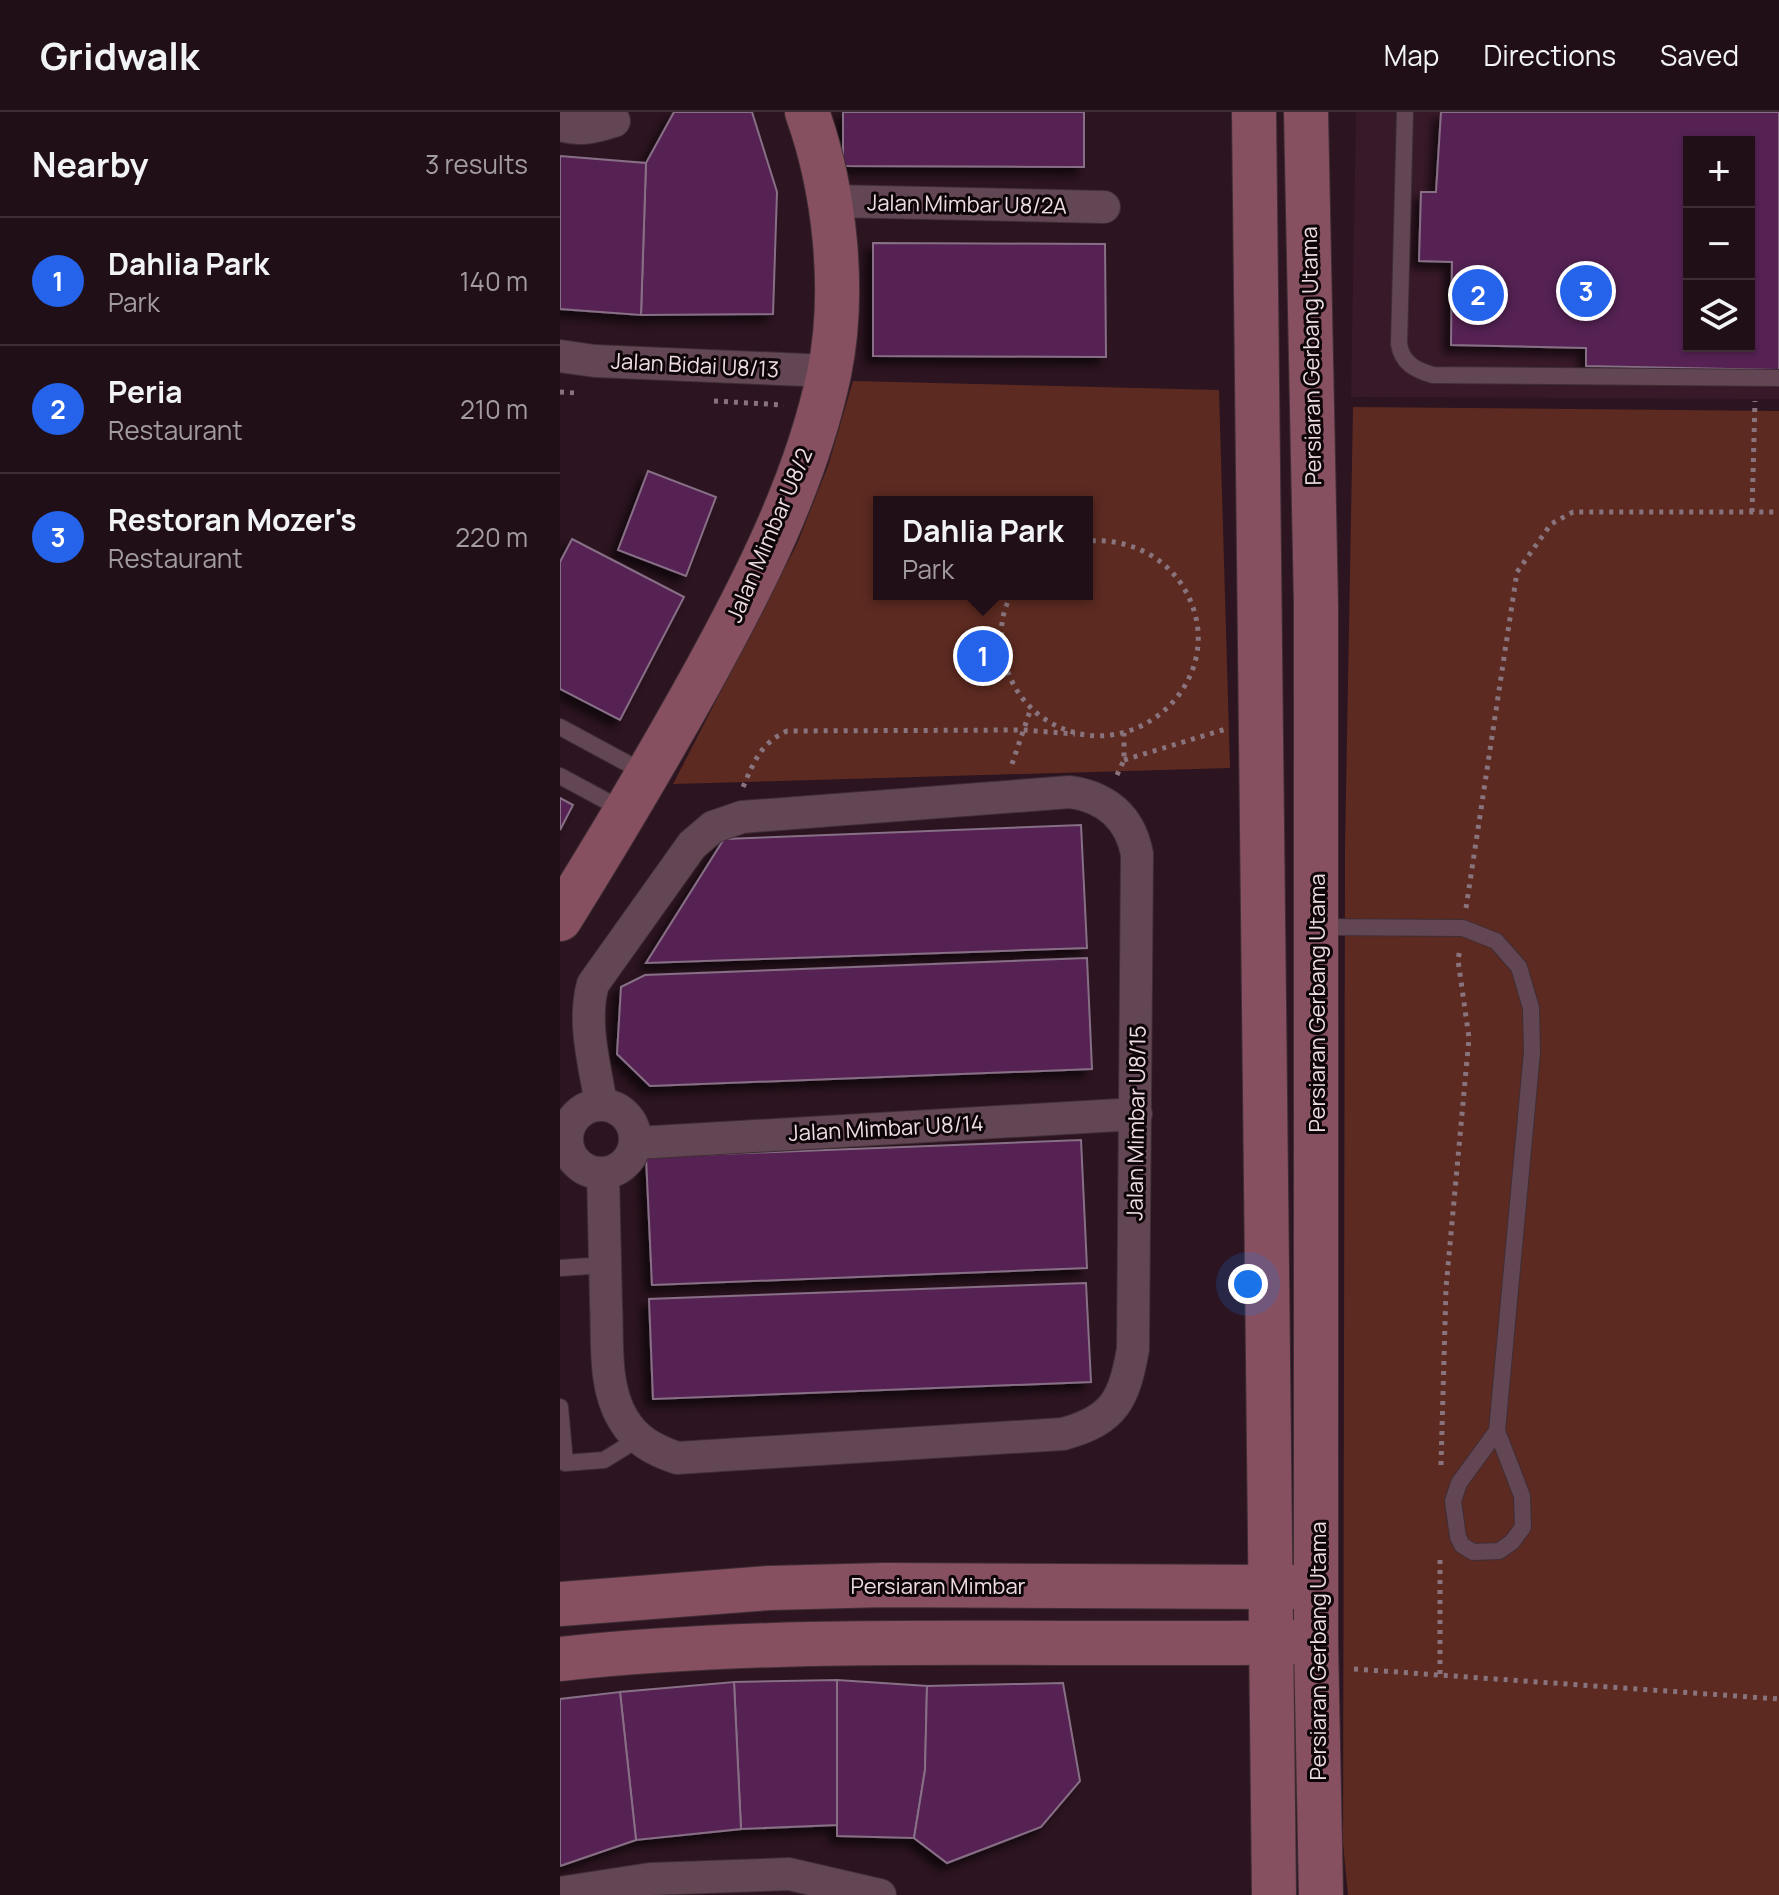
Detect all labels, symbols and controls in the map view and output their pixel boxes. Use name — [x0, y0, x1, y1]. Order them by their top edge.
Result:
text: Gridwalk — [40, 29, 199, 81]
text: Map — [1384, 36, 1439, 74]
text: Directions — [1483, 36, 1616, 74]
text: Saved — [1660, 36, 1739, 74]
map controls — [1683, 136, 1755, 352]
button: + — [1683, 136, 1755, 208]
text: Nearby — [32, 141, 148, 187]
text: 3 results — [425, 146, 528, 182]
street label: Jalan Mimbar U8/2A — [867, 187, 1067, 221]
button: − — [1683, 208, 1755, 280]
street label: Persiaran Gerbang Utama — [1294, 226, 1328, 486]
text: Dahlia Park — [108, 243, 269, 284]
pin: 3 — [1560, 261, 1612, 321]
text: 1 — [52, 263, 64, 299]
text: 140 m — [459, 263, 528, 299]
pin: 2 — [1452, 265, 1504, 325]
button: layers — [1683, 280, 1755, 352]
text: Park — [108, 284, 160, 320]
street label: Jalan Bidai U8/13 — [610, 346, 780, 384]
text: Peria — [108, 371, 183, 412]
text: 2 — [50, 391, 66, 427]
text: 210 m — [460, 391, 528, 427]
text: Restaurant — [108, 412, 243, 448]
street label: Jalan Mimbar U8/2 — [719, 443, 819, 627]
popup — [873, 496, 1093, 600]
text: Restoran Mozer's — [108, 499, 357, 540]
text: Dahlia Park — [902, 510, 1064, 551]
text: 3 — [50, 519, 66, 555]
text: 220 m — [455, 519, 528, 555]
text: Restaurant — [108, 540, 243, 576]
text: Park — [902, 551, 954, 587]
pin: 1 — [957, 626, 1009, 686]
street label: Persiaran Gerbang Utama — [1302, 873, 1332, 1133]
street label: Jalan Mimbar U8/15 — [1119, 1025, 1153, 1221]
street label: Jalan Mimbar U8/14 — [788, 1108, 984, 1148]
your location — [1228, 1264, 1268, 1304]
street label: Persiaran Gerbang Utama — [1303, 1521, 1333, 1781]
street label: Persiaran Mimbar — [850, 1571, 1026, 1601]

